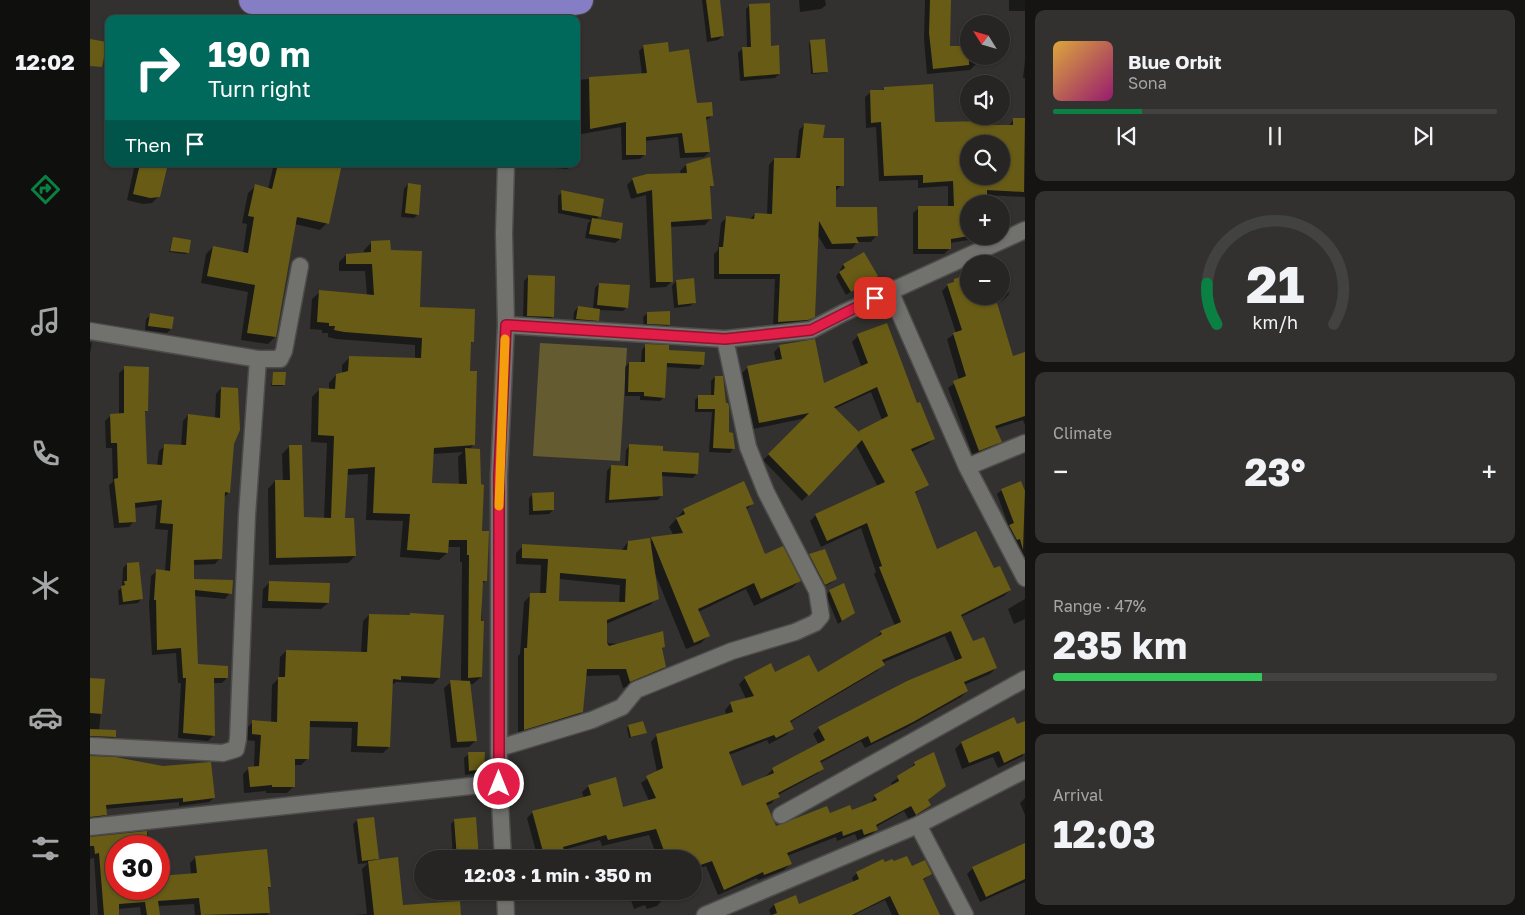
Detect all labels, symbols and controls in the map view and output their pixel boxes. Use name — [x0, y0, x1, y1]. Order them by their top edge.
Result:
north arrow — [960, 15, 1010, 65]
map controls — [960, 15, 1010, 305]
text: 190 m — [208, 33, 310, 75]
icon: right — [125, 35, 190, 100]
text: 12:02 — [15, 48, 75, 75]
text: Blue Orbit — [1128, 50, 1222, 73]
text: Sona — [1128, 73, 1167, 93]
text: Turn right — [208, 75, 311, 102]
button: sound — [960, 75, 1010, 125]
icon: previous — [1113, 122, 1141, 150]
icon: pause — [1261, 122, 1289, 150]
icon: next — [1409, 122, 1437, 150]
icon: arrive — [181, 130, 209, 158]
text: Then — [125, 133, 171, 156]
button: search — [960, 135, 1010, 185]
icon: directions — [28, 172, 63, 207]
button: + — [960, 195, 1010, 245]
text: 21 — [1246, 252, 1304, 314]
button: − — [960, 255, 1010, 305]
pin — [854, 277, 896, 319]
icon: arrive — [861, 284, 889, 312]
icon: music — [28, 304, 63, 339]
text: km/h — [1252, 311, 1298, 333]
text: Climate — [1053, 423, 1112, 443]
icon: phone — [28, 436, 63, 471]
text: 23° — [1244, 449, 1306, 494]
text: − — [1053, 455, 1068, 488]
text: + — [1482, 455, 1497, 488]
icon: climate — [28, 568, 63, 603]
text: Range · 47% — [1053, 596, 1146, 616]
text: 235 km — [1053, 622, 1187, 667]
icon: car — [28, 700, 63, 735]
position arrow — [472, 757, 524, 809]
text: Arrival — [1053, 785, 1103, 805]
text: 12:03 — [1053, 811, 1156, 856]
icon: filters — [28, 831, 63, 866]
speed limit sign: 30 — [105, 835, 170, 900]
text: 12:03 · 1 min · 350 m — [464, 863, 652, 886]

